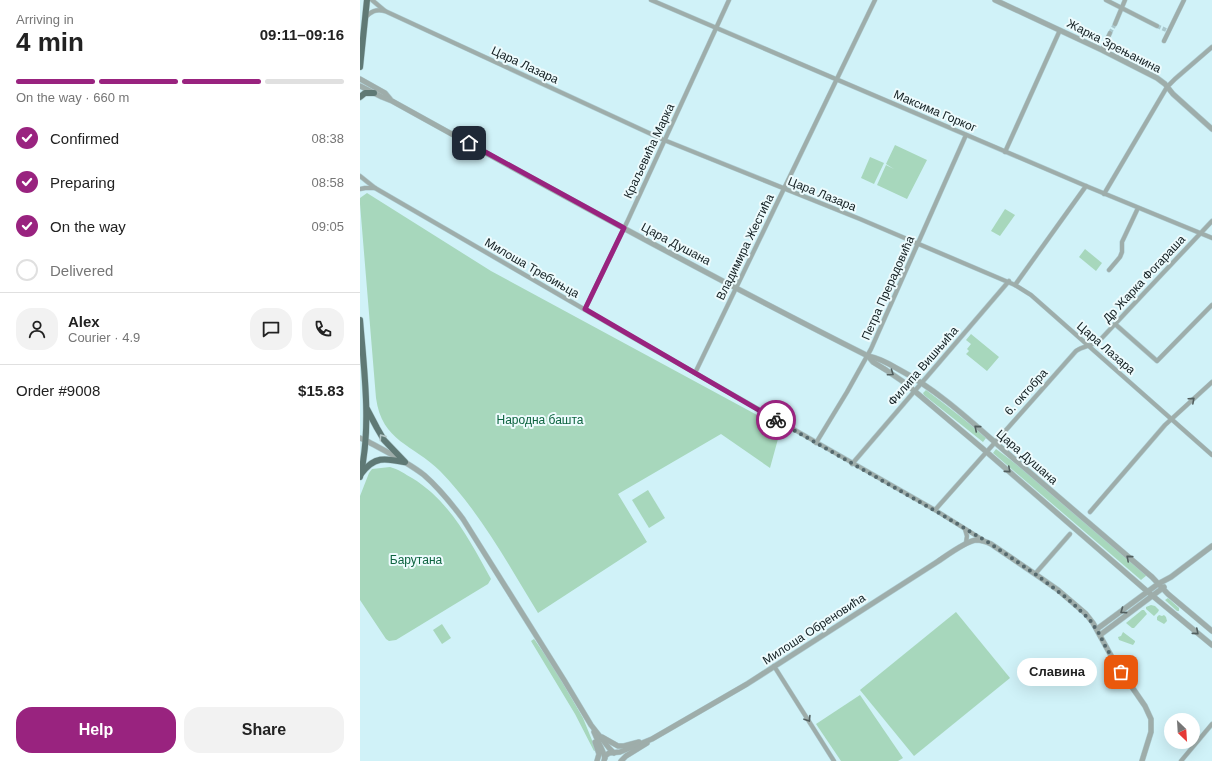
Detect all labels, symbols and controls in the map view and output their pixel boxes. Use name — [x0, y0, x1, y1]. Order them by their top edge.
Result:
text: Arriving in — [16, 12, 74, 27]
street label: Жарка Зрењанина — [1065, 16, 1164, 76]
text: 09:11–09:16 — [260, 26, 344, 43]
text: 4 min — [16, 27, 84, 57]
street label: Цара Лазара — [489, 43, 561, 87]
street label: Максима Горког — [891, 87, 979, 135]
text: On the way · 660 m — [16, 90, 129, 105]
street label: Краљевића Марка — [621, 101, 677, 201]
pin — [452, 126, 486, 160]
icon: check — [16, 127, 38, 149]
text: Confirmed — [50, 130, 119, 147]
text: 08:38 — [311, 131, 344, 146]
icon: home — [458, 132, 480, 154]
icon: check — [16, 171, 38, 193]
text: Preparing — [50, 174, 115, 191]
street label: Цара Лазара — [786, 174, 859, 214]
text: 08:58 — [311, 175, 344, 190]
street label: Владимира Жестића — [713, 191, 777, 302]
icon: check — [16, 215, 38, 237]
text: On the way — [50, 218, 126, 235]
text: 09:05 — [311, 219, 344, 234]
street label: Цара Душана — [639, 220, 713, 268]
street label: Др Жарка Фогараша — [1100, 232, 1188, 326]
street label: Петра Прерадовића — [859, 233, 917, 342]
street label: Милоша Требињца — [482, 235, 582, 301]
text: Delivered — [50, 262, 113, 279]
button: person — [16, 308, 58, 350]
button: chat — [250, 308, 292, 350]
button: phone — [302, 308, 344, 350]
text: Alex — [68, 313, 100, 330]
street label: Цара Лазара — [1074, 319, 1138, 377]
street label: Филипа Вишњића — [885, 323, 961, 408]
text: Courier · 4.9 — [68, 330, 140, 345]
street label: 6. октобра — [1002, 366, 1051, 418]
one-way arrow — [887, 368, 894, 375]
text: Order #9008 — [16, 382, 100, 399]
text: $15.83 — [298, 382, 344, 399]
one-way arrow — [1187, 398, 1195, 405]
courier — [756, 400, 796, 440]
icon: bike — [765, 409, 787, 431]
park label: Народна башта — [497, 413, 584, 427]
one-way arrow — [975, 425, 982, 432]
street label: Цара Душана — [994, 427, 1061, 488]
one-way arrow — [379, 434, 387, 441]
one-way arrow — [1003, 465, 1011, 472]
park label: Барутана — [390, 553, 443, 567]
one-way arrow — [1127, 555, 1134, 562]
street label: Милоша Обреновића — [760, 590, 868, 667]
one-way arrow — [1120, 606, 1127, 613]
one-way arrow — [1192, 627, 1199, 634]
pin — [1104, 655, 1138, 689]
callout: Славина — [1017, 658, 1097, 686]
icon: bag — [1110, 661, 1132, 683]
text: Славина — [1029, 664, 1085, 679]
button: Help — [16, 707, 176, 753]
button: Share — [184, 707, 344, 753]
north arrow — [1164, 713, 1200, 749]
map controls — [1164, 713, 1200, 749]
one-way arrow — [803, 715, 810, 722]

